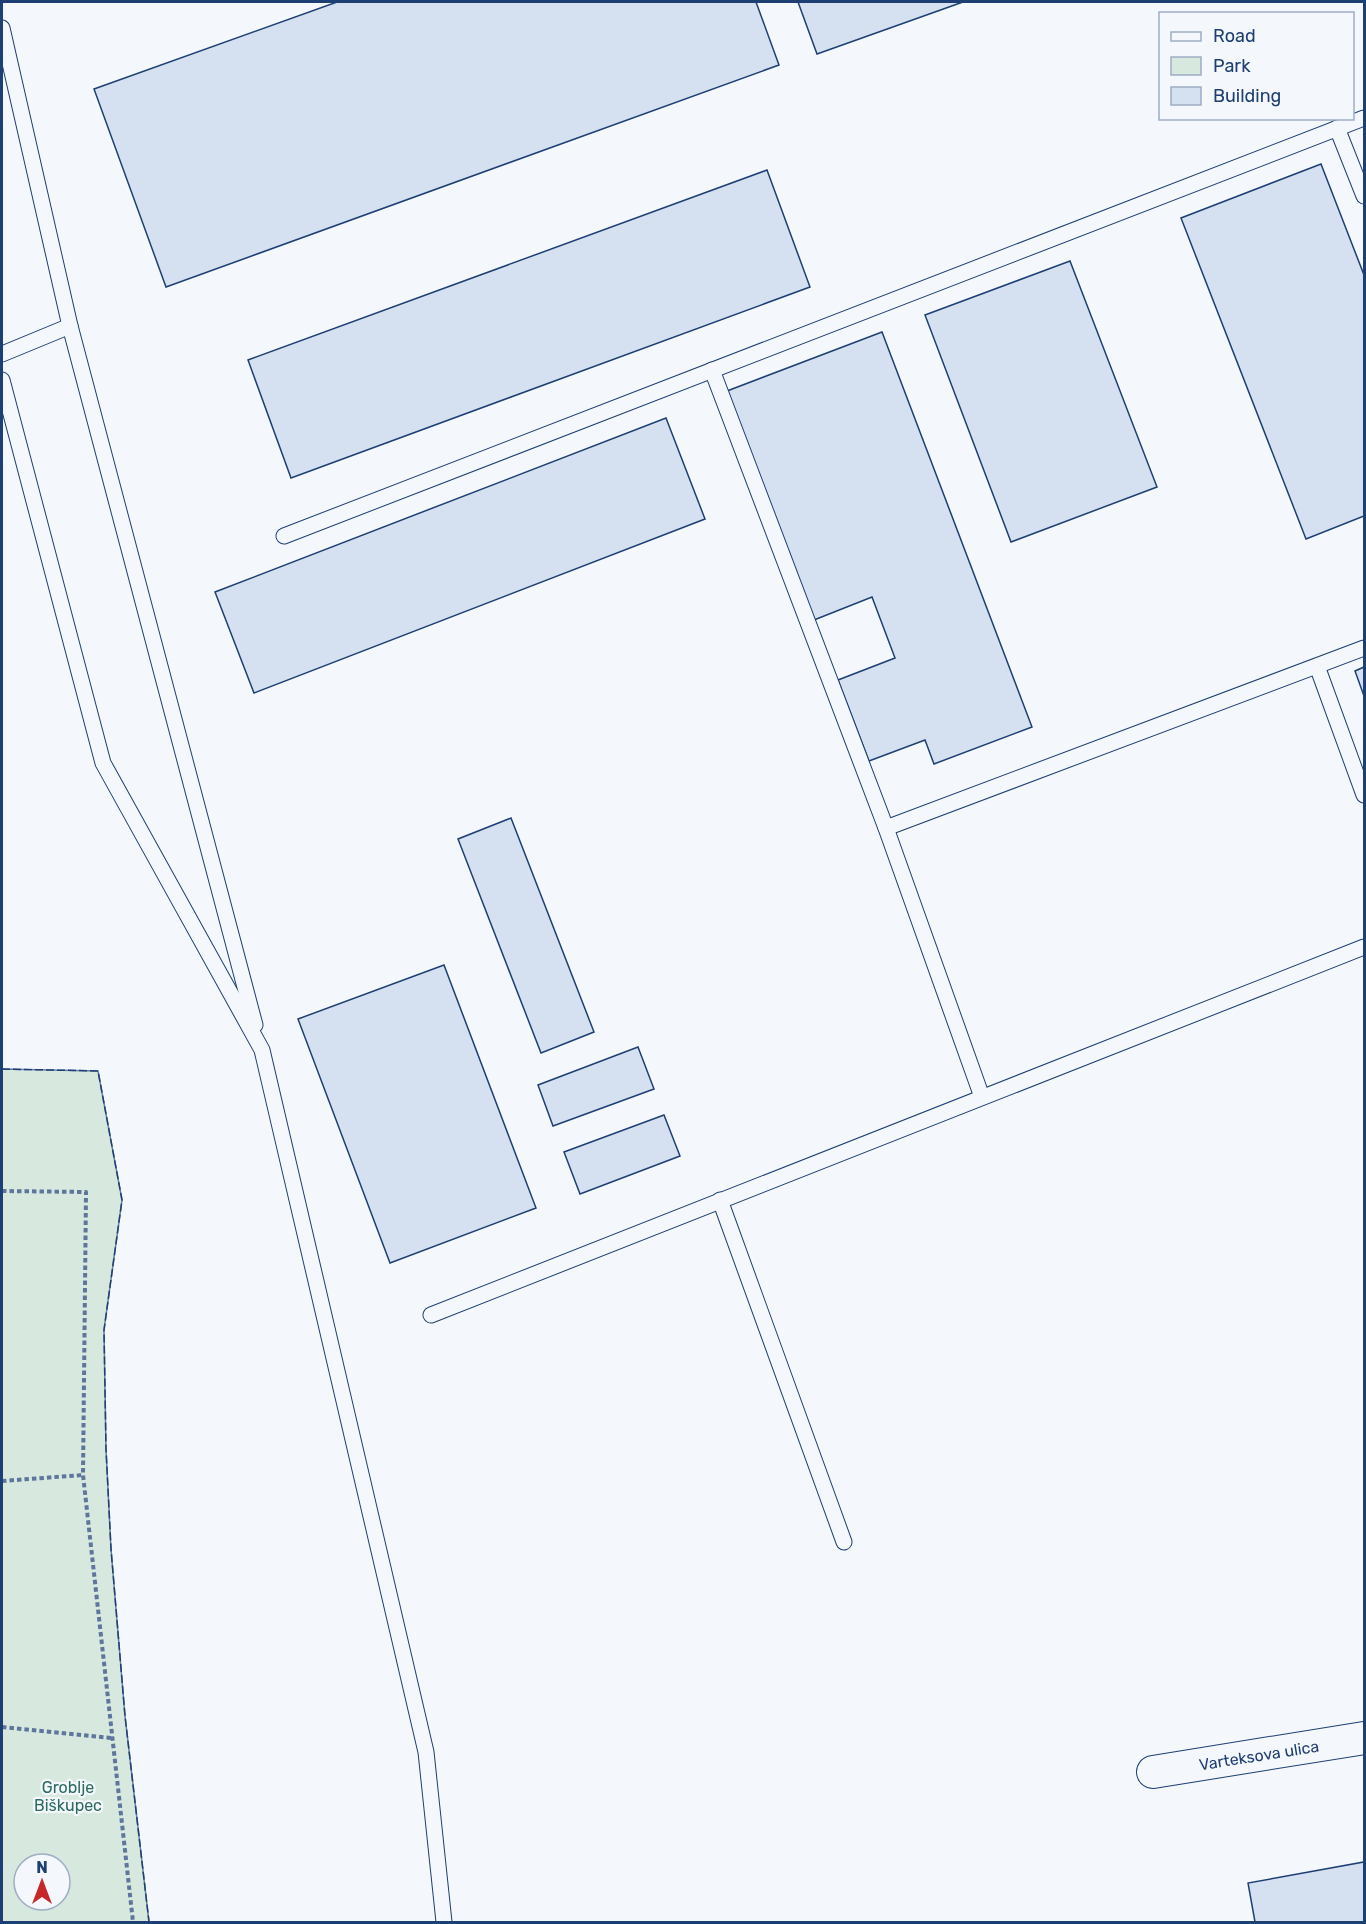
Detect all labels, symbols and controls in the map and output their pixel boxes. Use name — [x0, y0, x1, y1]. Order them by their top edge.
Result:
legend — [1159, 12, 1354, 120]
text: Road — [1213, 25, 1256, 47]
text: Park — [1213, 55, 1251, 77]
text: Building — [1213, 85, 1281, 107]
street label: Varteksova ulica — [1198, 1737, 1320, 1774]
park label: Groblje Biškupec — [34, 1778, 102, 1815]
north arrow — [12, 1852, 72, 1912]
text: N — [36, 1858, 48, 1877]

